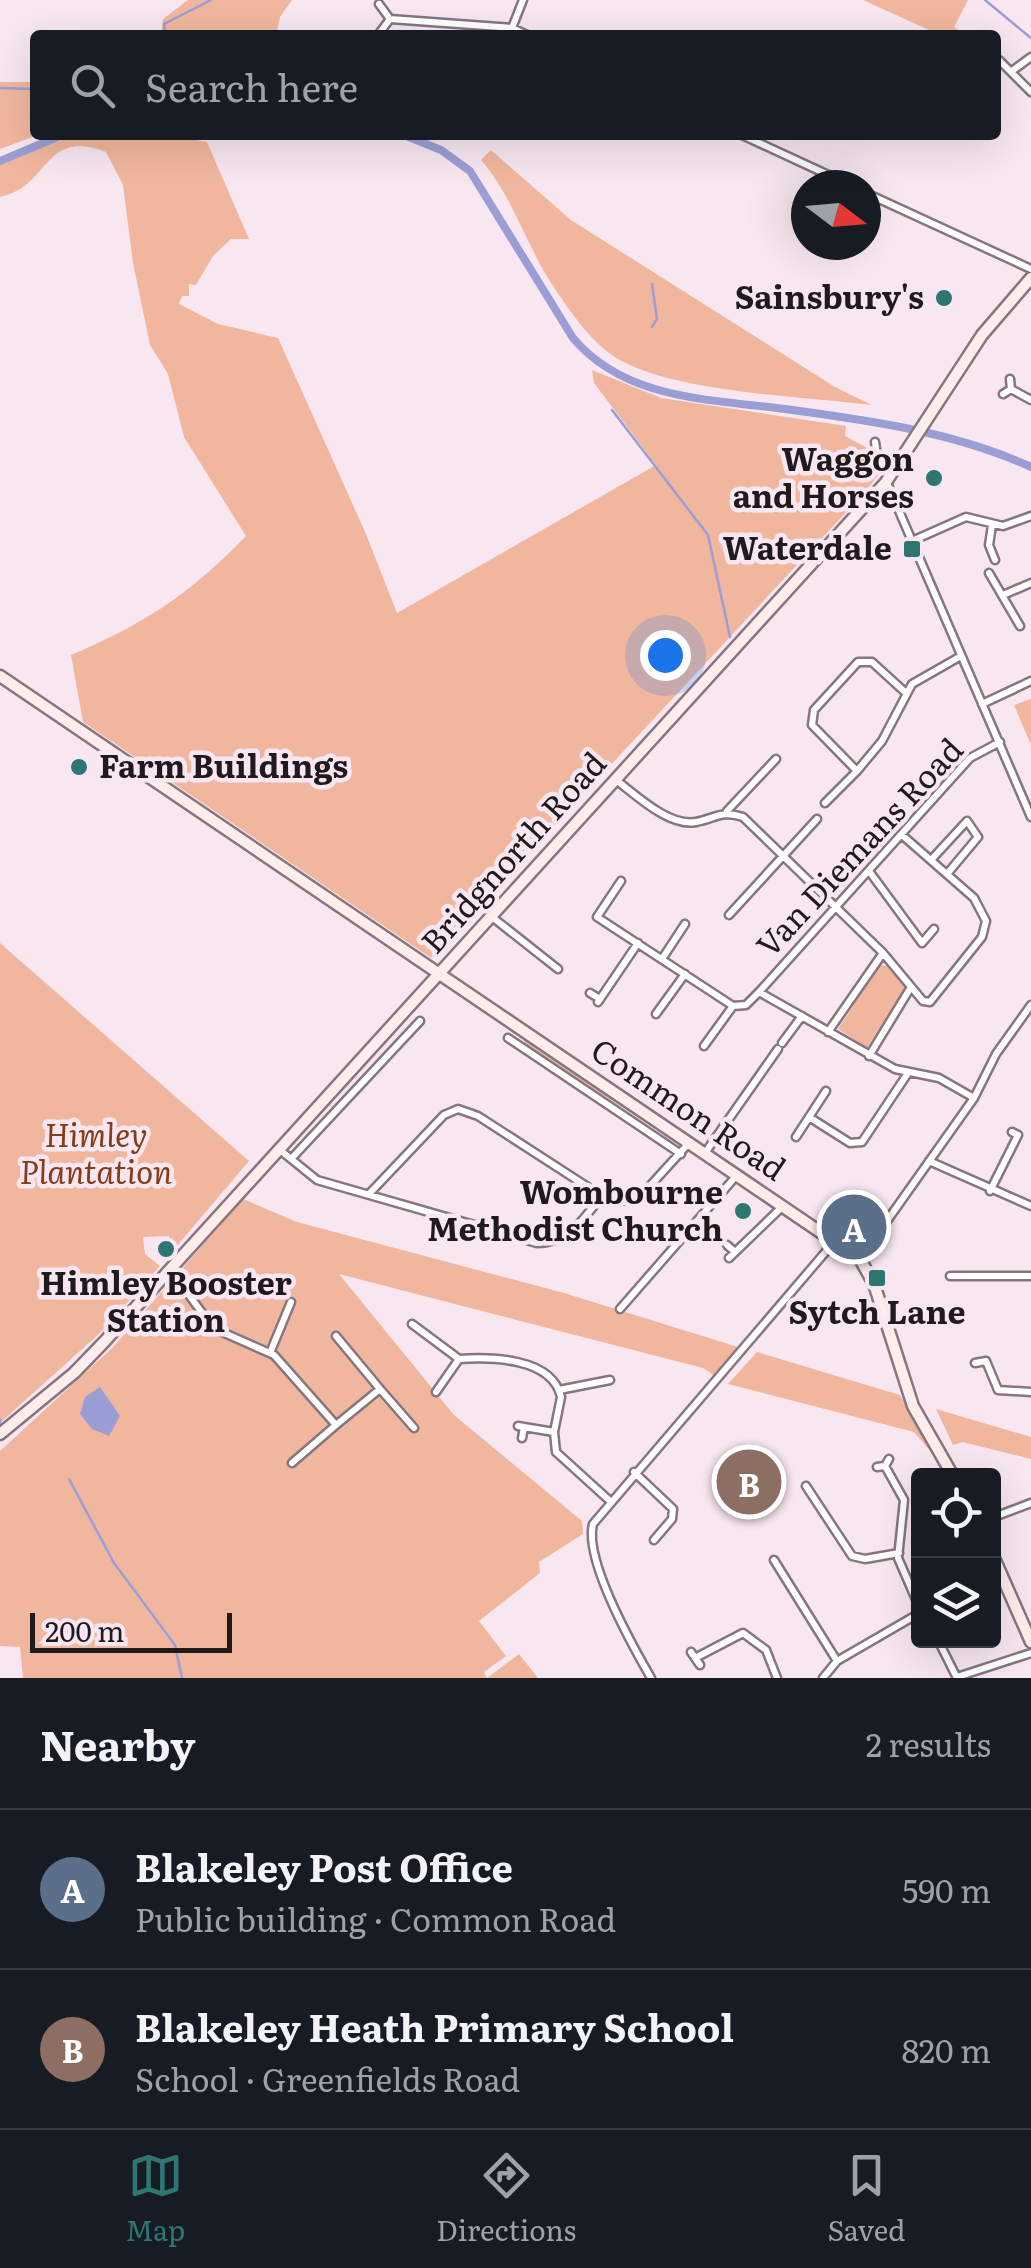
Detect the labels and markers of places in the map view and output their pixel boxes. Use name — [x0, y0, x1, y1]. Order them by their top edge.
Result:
place label: Sainsbury's — [735, 271, 924, 319]
marker: Sainsbury's — [933, 287, 955, 309]
place label: Waggon and Horses — [733, 433, 914, 518]
marker: Waggon and Horses — [923, 467, 945, 489]
place label: Waterdale — [723, 522, 892, 570]
marker: Waterdale — [901, 538, 923, 560]
place label: Farm Buildings — [99, 740, 348, 788]
marker: Farm Buildings — [68, 756, 90, 778]
place label: Wombourne Methodist Church — [427, 1166, 723, 1251]
pin: A — [822, 1190, 886, 1264]
marker: Wombourne Methodist Church — [732, 1200, 754, 1222]
marker: Himley Booster Station — [155, 1238, 177, 1260]
place label: Himley Booster Station — [40, 1257, 293, 1342]
marker: Sytch Lane — [866, 1267, 888, 1289]
place label: Sytch Lane — [788, 1286, 966, 1334]
pin: B — [716, 1444, 782, 1520]

